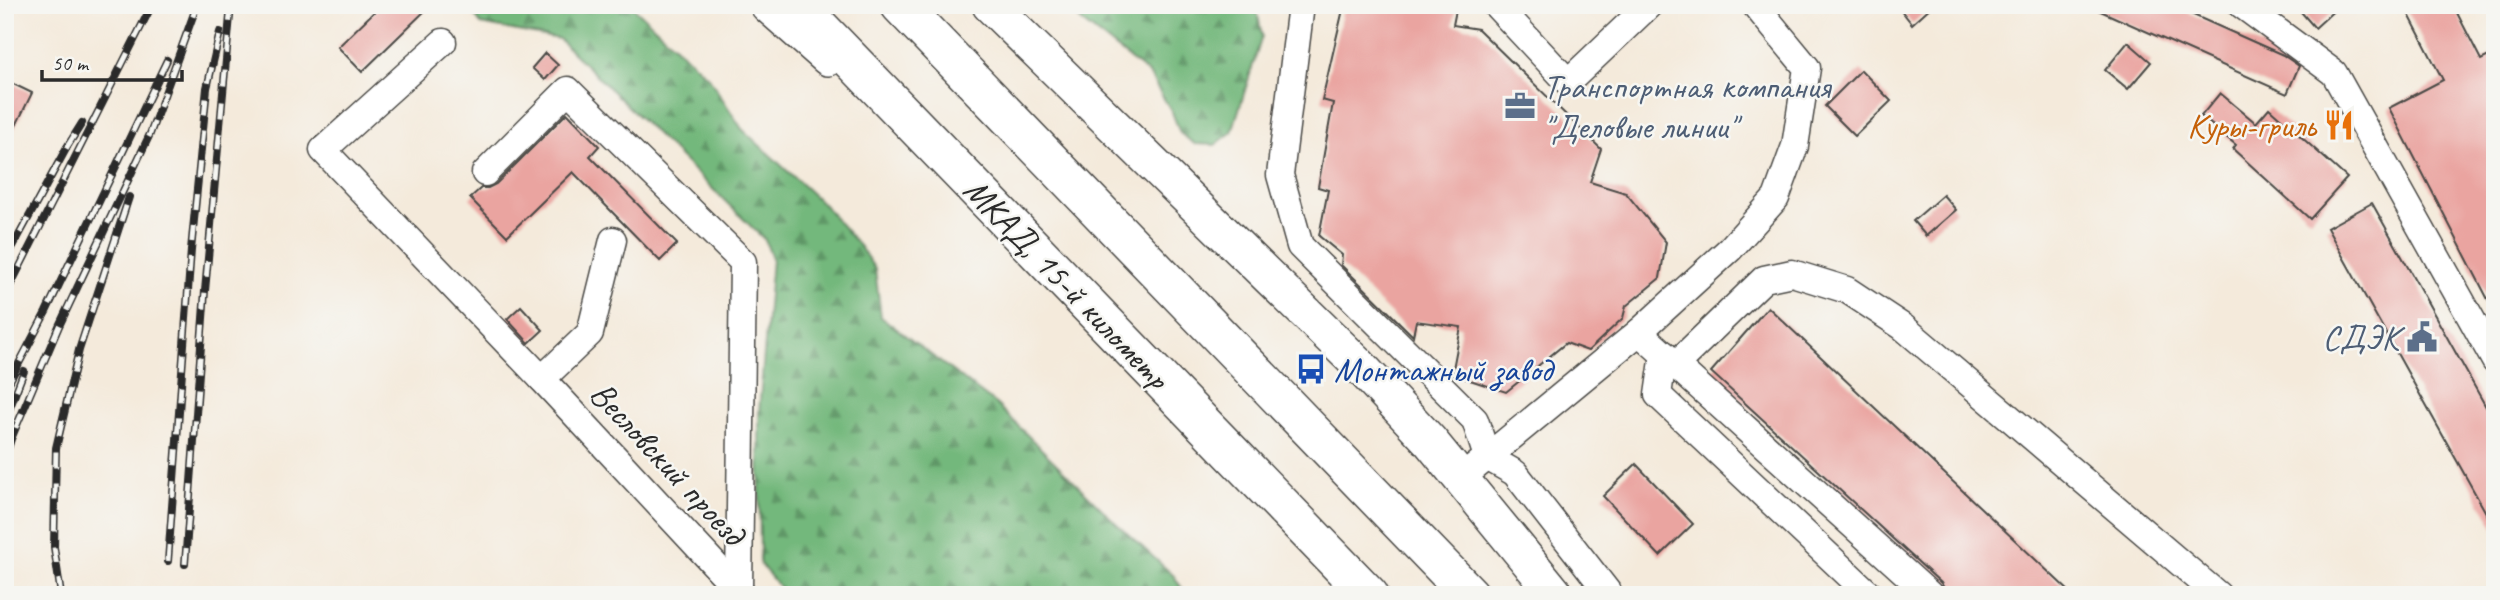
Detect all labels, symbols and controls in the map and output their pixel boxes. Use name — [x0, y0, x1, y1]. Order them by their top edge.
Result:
scale bar — [42, 38, 182, 82]
text: 50 m — [52, 50, 90, 76]
place label: Транспортная компания "Деловые линии" — [1543, 64, 1832, 149]
office icon: Транспортная компания "Деловые линии" — [1503, 89, 1537, 123]
place label: Куры-гриль — [2187, 103, 2318, 148]
restaurant icon: Куры-гриль — [2322, 108, 2356, 142]
street label: МКАД, 15-й километр — [954, 168, 1180, 400]
place label: СДЭК — [2322, 315, 2406, 360]
public building icon: СДЭК — [2405, 320, 2439, 354]
place label: Монтажный завод — [1334, 347, 1555, 392]
bus stop icon: Монтажный завод — [1294, 352, 1328, 386]
street label: Весловский проезд — [580, 372, 758, 558]

